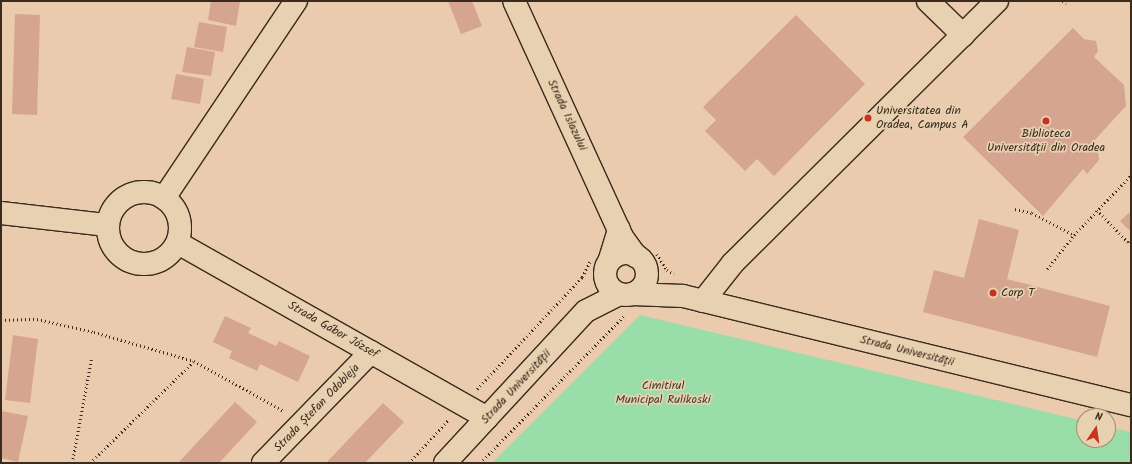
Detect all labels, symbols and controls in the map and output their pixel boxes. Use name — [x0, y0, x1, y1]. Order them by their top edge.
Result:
street label: Strada Islazului — [544, 77, 590, 153]
place label: Universitatea din Oradea, Campus A — [876, 104, 969, 132]
marker: Universitatea din Oradea, Campus A — [863, 113, 873, 123]
marker: Biblioteca Universității din Oradea — [1041, 116, 1051, 126]
place label: Biblioteca Universității din Oradea — [987, 127, 1105, 155]
place label: Corp T — [1001, 286, 1035, 300]
marker: Corp T — [988, 288, 998, 298]
street label: Strada Gábor József — [285, 298, 381, 362]
street label: Strada Universității — [859, 332, 955, 370]
street label: Strada Universității — [478, 347, 554, 427]
street label: Strada Ștefan Odobleja — [271, 361, 363, 455]
park label: Cimitirul Municipal Rulikoski — [615, 379, 711, 407]
north arrow — [1076, 408, 1116, 448]
text: N — [1093, 408, 1104, 427]

